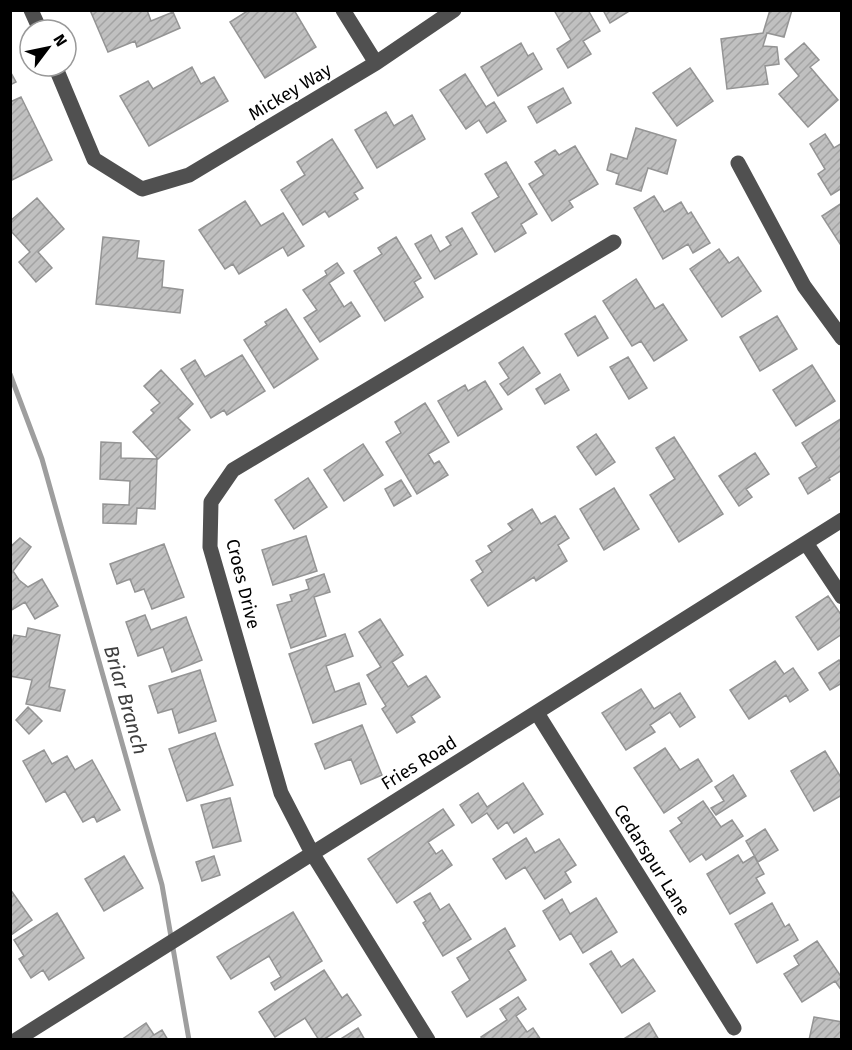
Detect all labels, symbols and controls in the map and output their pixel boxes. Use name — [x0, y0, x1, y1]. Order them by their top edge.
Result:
north arrow — [18, 18, 78, 78]
text: N — [49, 31, 71, 50]
street label: Mickey Way — [245, 59, 336, 125]
street label: Croes Drive — [221, 537, 265, 631]
water label: Briar Branch — [99, 643, 153, 757]
street label: Fries Road — [377, 731, 461, 795]
street label: Cedarspur Lane — [609, 800, 695, 920]

